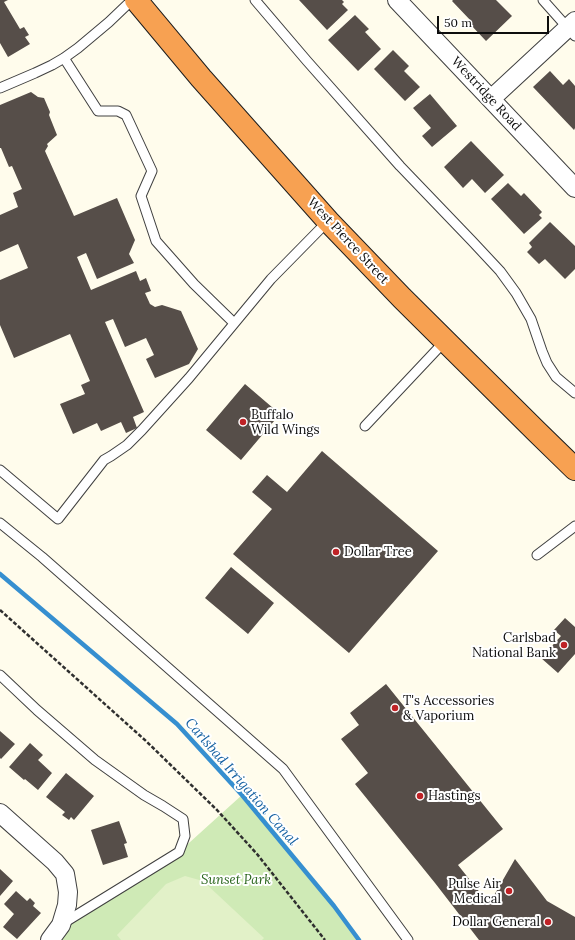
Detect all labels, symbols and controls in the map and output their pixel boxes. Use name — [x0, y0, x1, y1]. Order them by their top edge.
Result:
scale bar — [439, 8, 551, 34]
text: 50 m — [444, 15, 472, 30]
street label: Westridge Road — [448, 54, 524, 134]
street label: West Pierce Street — [304, 195, 392, 287]
place label: Buffalo Wild Wings — [251, 407, 320, 438]
marker: Buffalo Wild Wings — [238, 417, 248, 427]
place label: Dollar Tree — [344, 544, 412, 560]
marker: Dollar Tree — [331, 547, 341, 557]
place label: Carlsbad National Bank — [472, 630, 556, 661]
marker: Carlsbad National Bank — [559, 640, 569, 650]
place label: T's Accessories & Vaporium — [403, 693, 494, 724]
marker: T's Accessories & Vaporium — [390, 703, 400, 713]
water label: Carlsbad Irrigation Canal — [181, 715, 301, 849]
place label: Hastings — [428, 788, 481, 804]
marker: Hastings — [415, 791, 425, 801]
park label: Sunset Park — [201, 872, 271, 888]
place label: Pulse Air Medical — [448, 876, 501, 907]
marker: Pulse Air Medical — [504, 886, 514, 896]
place label: Dollar General — [452, 914, 540, 930]
marker: Dollar General — [543, 917, 553, 927]

